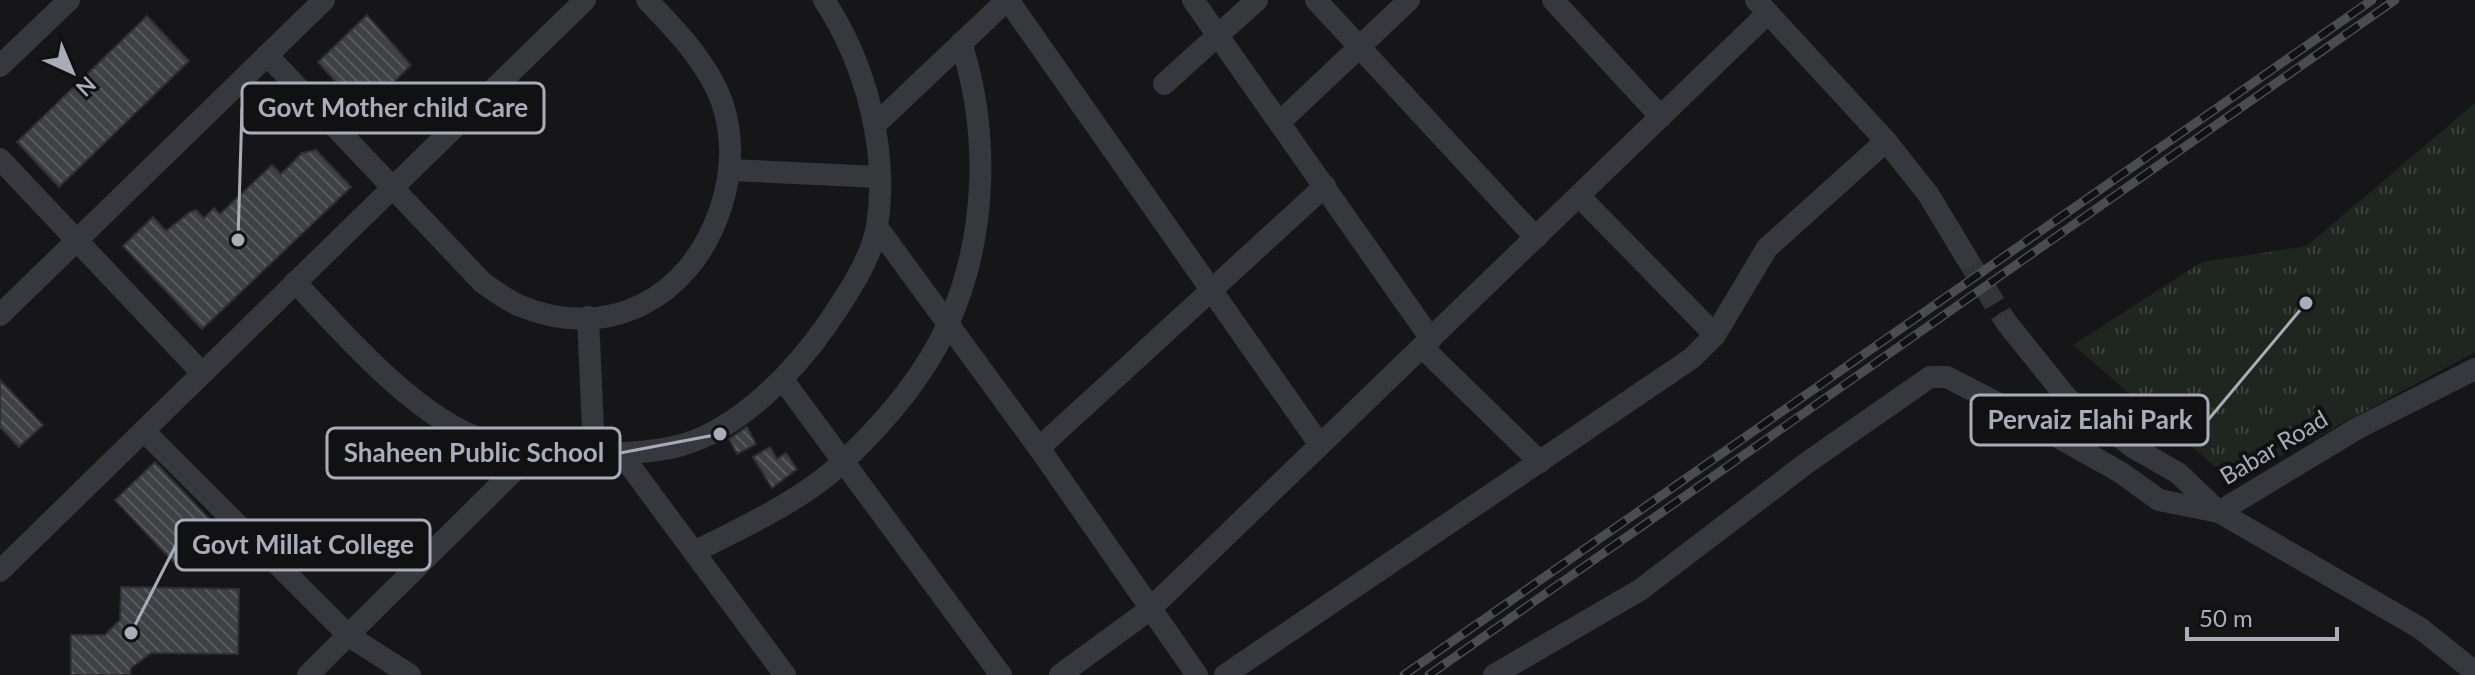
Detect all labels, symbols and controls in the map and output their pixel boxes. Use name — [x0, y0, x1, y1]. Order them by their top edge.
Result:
north arrow — [32, 32, 112, 112]
text: N — [71, 71, 102, 102]
callout: Govt Mother child Care — [242, 83, 544, 133]
text: Govt Mother child Care — [258, 91, 528, 123]
callout: Pervaiz Elahi Park — [1971, 395, 2208, 445]
text: Pervaiz Elahi Park — [1987, 403, 2193, 435]
street label: Babar Road — [2214, 403, 2332, 490]
callout: Shaheen Public School — [327, 428, 620, 478]
text: Shaheen Public School — [344, 436, 604, 468]
callout: Govt Millat College — [176, 520, 430, 570]
text: Govt Millat College — [192, 528, 414, 560]
scale bar — [2187, 591, 2337, 641]
text: 50 m — [2199, 603, 2253, 632]

